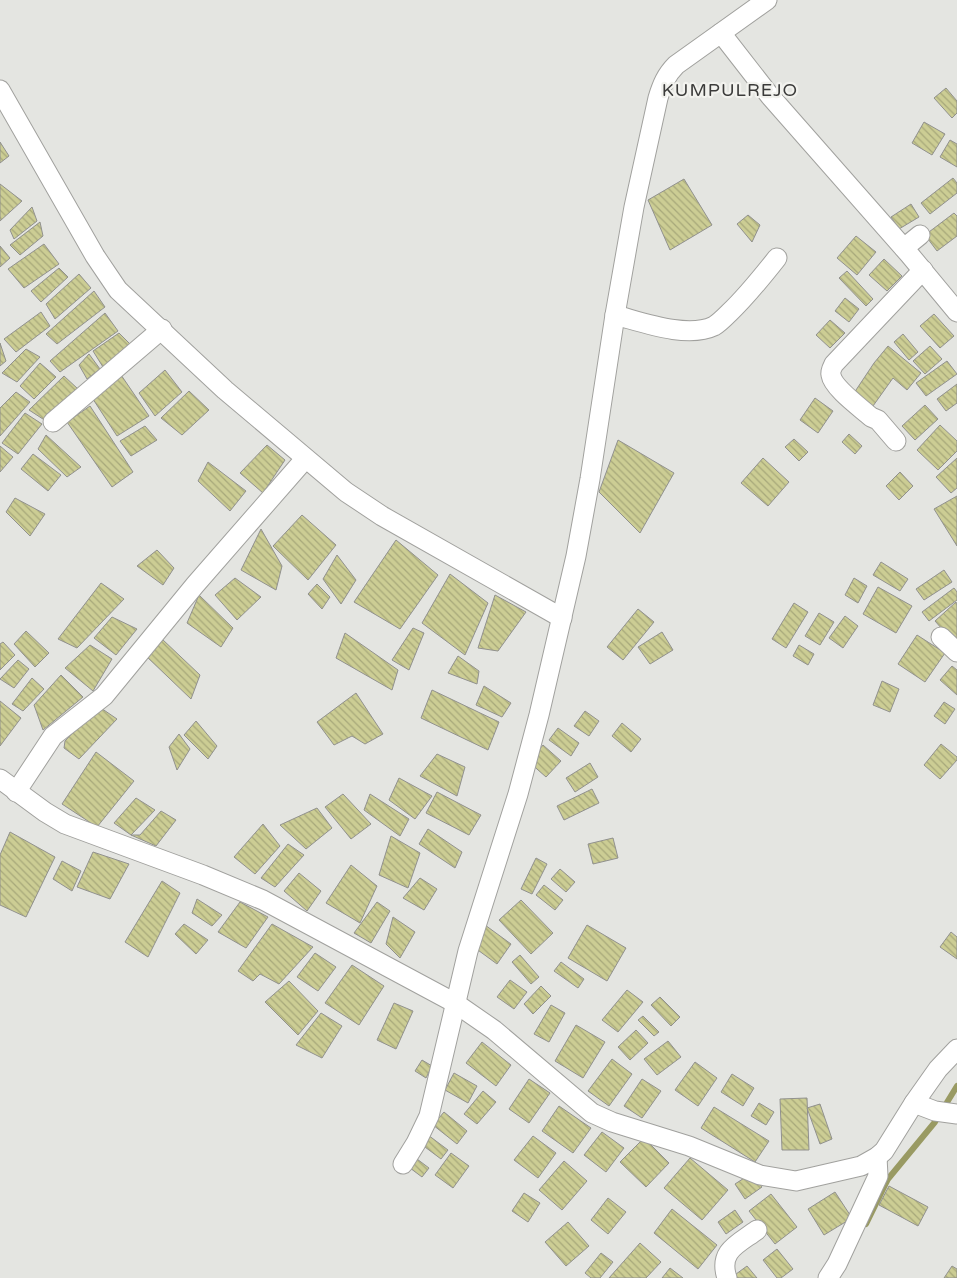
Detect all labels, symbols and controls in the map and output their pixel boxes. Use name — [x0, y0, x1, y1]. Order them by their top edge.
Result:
district label: KUMPULREJO — [662, 79, 798, 101]

